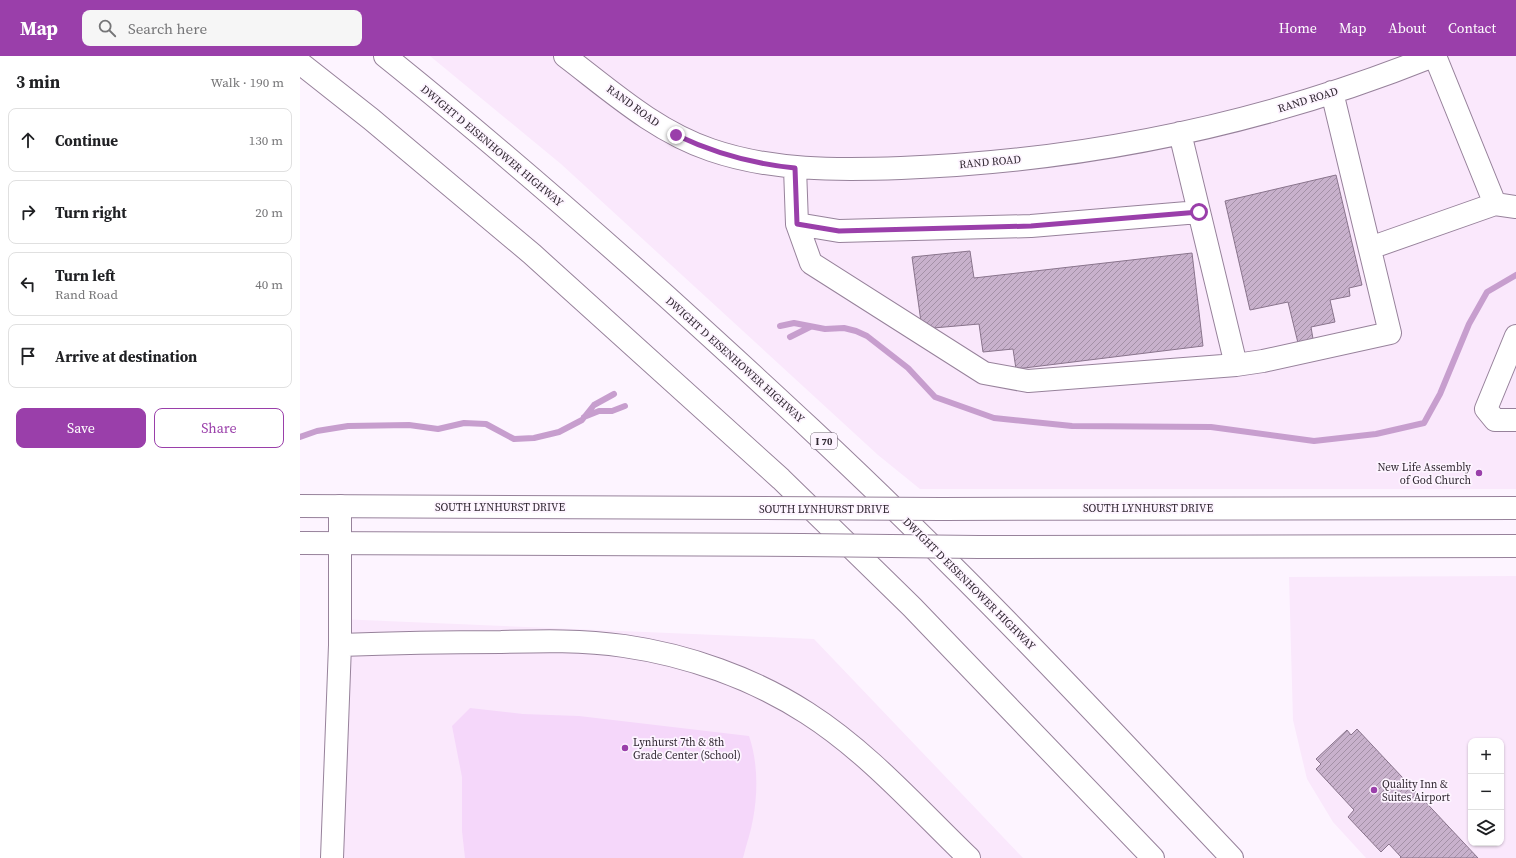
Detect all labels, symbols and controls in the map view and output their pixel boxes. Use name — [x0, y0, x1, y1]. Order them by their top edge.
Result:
search box — [82, 10, 362, 46]
text: Map — [20, 15, 58, 41]
icon: search — [96, 17, 118, 39]
text: Search here — [128, 18, 207, 39]
text: Home — [1279, 18, 1317, 38]
text: Map — [1339, 18, 1366, 38]
text: About — [1388, 18, 1426, 38]
text: Contact — [1448, 18, 1496, 38]
text: 3 min — [16, 70, 60, 94]
text: Walk · 190 m — [211, 74, 284, 91]
street label: DWIGHT D EISENHOWER HIGHWAY — [417, 82, 567, 210]
street label: RAND ROAD — [603, 82, 663, 130]
street label: RAND ROAD — [1276, 84, 1340, 116]
route end — [667, 126, 685, 144]
icon: ahead — [17, 129, 39, 151]
text: Continue — [55, 130, 118, 151]
text: 130 m — [249, 132, 283, 149]
street label: RAND ROAD — [958, 152, 1022, 172]
icon: right — [17, 201, 39, 223]
text: Turn right — [55, 202, 127, 223]
route start — [1190, 203, 1208, 221]
text: 20 m — [255, 204, 283, 221]
text: Turn left — [55, 265, 115, 286]
icon: left — [17, 273, 39, 295]
text: 40 m — [255, 276, 283, 293]
text: Rand Road — [55, 286, 118, 303]
street label: DWIGHT D EISENHOWER HIGHWAY — [662, 294, 808, 426]
icon: arrive — [17, 345, 39, 367]
text: Arrive at destination — [55, 346, 197, 367]
button: Save — [16, 408, 146, 448]
button: Share — [154, 408, 284, 448]
road number: I 70 — [811, 433, 837, 449]
place label: New Life Assembly of God Church — [1377, 460, 1471, 488]
marker: New Life Assembly of God Church — [1474, 468, 1484, 478]
street label: SOUTH LYNHURST DRIVE — [435, 500, 565, 515]
street label: SOUTH LYNHURST DRIVE — [1083, 501, 1213, 516]
street label: SOUTH LYNHURST DRIVE — [759, 502, 889, 517]
street label: DWIGHT D EISENHOWER HIGHWAY — [899, 514, 1039, 654]
place label: Lynhurst 7th & 8th Grade Center (School) — [633, 735, 741, 763]
map controls — [1468, 738, 1504, 846]
button: + — [1468, 738, 1504, 774]
marker: Lynhurst 7th & 8th Grade Center (School) — [620, 743, 630, 753]
button: − — [1468, 774, 1504, 810]
place label: Quality Inn & Suites Airport — [1382, 777, 1450, 805]
marker: Quality Inn & Suites Airport — [1369, 785, 1379, 795]
button: layers — [1468, 810, 1504, 846]

